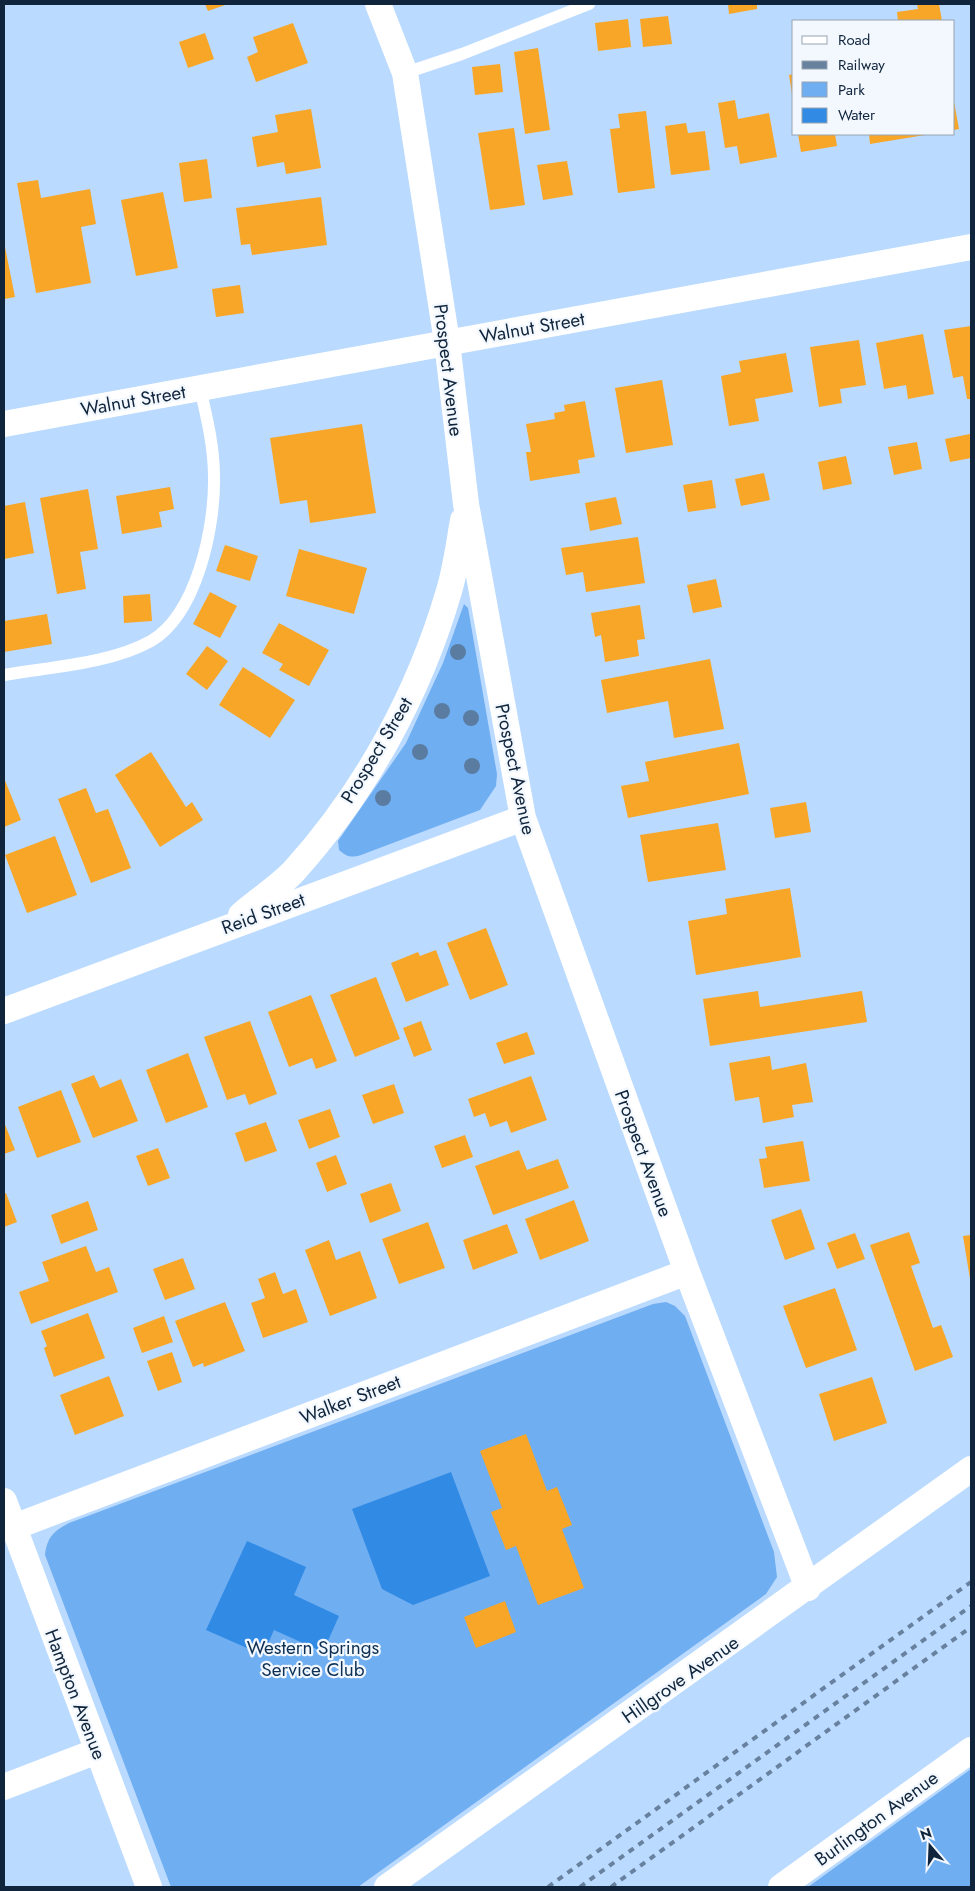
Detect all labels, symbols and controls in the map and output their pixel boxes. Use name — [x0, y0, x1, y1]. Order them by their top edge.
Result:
legend — [792, 20, 955, 135]
text: Road — [838, 29, 870, 51]
text: Railway — [838, 54, 885, 76]
text: Park — [838, 79, 865, 101]
text: Water — [838, 104, 876, 126]
street label: Prospect Avenue — [427, 302, 470, 438]
street label: Walnut Street — [478, 305, 587, 350]
street label: Walnut Street — [79, 378, 188, 423]
street label: Prospect Street — [334, 692, 419, 808]
street label: Prospect Avenue — [488, 701, 543, 837]
street label: Reid Street — [218, 886, 309, 941]
street label: Prospect Avenue — [608, 1086, 679, 1221]
street label: Walker Street — [296, 1368, 405, 1431]
street label: Hampton Avenue — [38, 1625, 113, 1764]
street label: Hillgrove Avenue — [616, 1629, 744, 1730]
park label: Western Springs Service Club — [247, 1634, 380, 1683]
street label: Burlington Avenue — [809, 1764, 944, 1873]
north arrow — [905, 1821, 955, 1871]
text: N — [917, 1822, 934, 1845]

